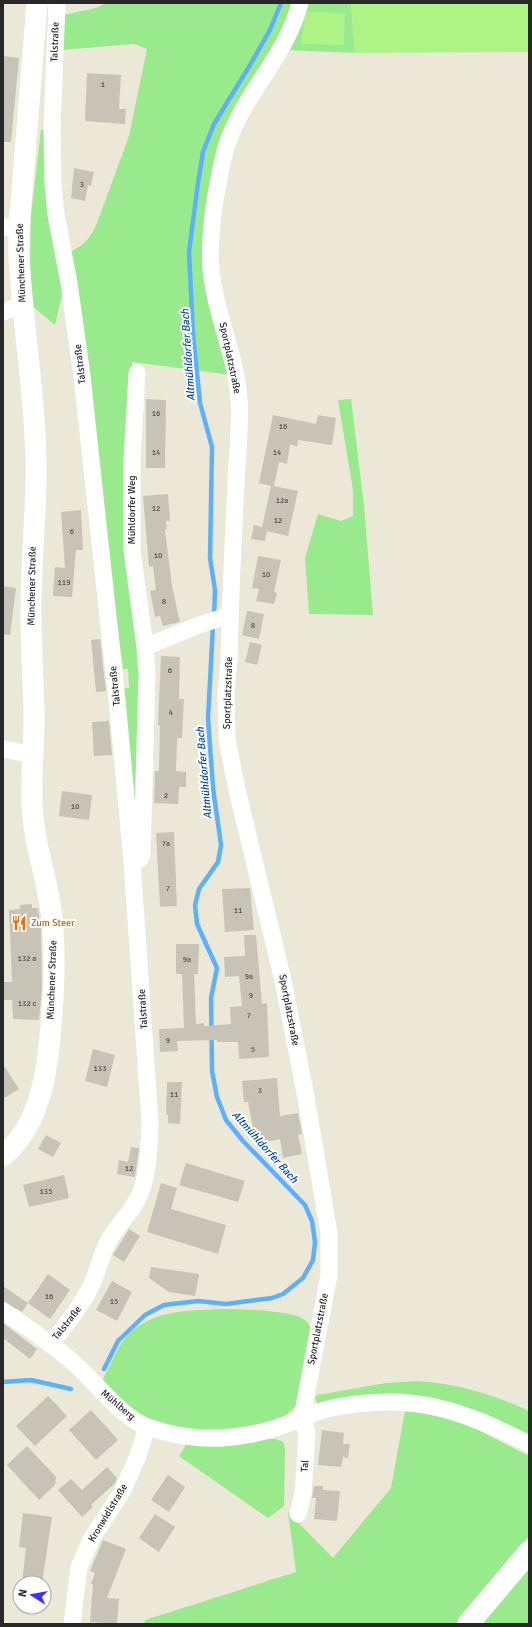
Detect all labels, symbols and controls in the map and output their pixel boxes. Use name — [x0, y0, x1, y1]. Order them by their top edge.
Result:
street label: Talstraße — [48, 22, 62, 62]
house number: 1 — [101, 79, 105, 89]
house number: 3 — [80, 179, 84, 189]
street label: Münchener Straße — [14, 223, 28, 303]
water label: Altmühldorfer Bach — [178, 308, 198, 401]
street label: Sportplatzstraße — [217, 321, 243, 395]
street label: Talstraße — [72, 343, 88, 385]
house number: 16 — [152, 408, 160, 418]
house number: 16 — [279, 421, 287, 431]
house number: 14 — [152, 447, 161, 457]
house number: 14 — [273, 447, 282, 457]
street label: Mühldorfer Weg — [126, 476, 138, 544]
house number: 12a — [276, 495, 288, 505]
house number: 12 — [152, 503, 160, 513]
house number: 12 — [274, 515, 282, 525]
house number: 6 — [70, 526, 74, 536]
street label: Münchener Straße — [25, 546, 39, 626]
house number: 10 — [154, 550, 162, 560]
house number: 10 — [262, 569, 270, 579]
house number: 119 — [58, 577, 70, 587]
house number: 8 — [162, 596, 166, 606]
house number: 8 — [251, 620, 255, 630]
street label: Sportplatzstraße — [221, 657, 235, 729]
street label: Talstraße — [107, 665, 123, 707]
house number: 6 — [168, 665, 172, 675]
house number: 4 — [169, 707, 174, 717]
water label: Altmühldorfer Bach — [193, 725, 214, 820]
house number: 2 — [164, 790, 168, 800]
house number: 10 — [71, 801, 79, 811]
house number: 7a — [162, 838, 170, 848]
house number: 7 — [166, 883, 170, 893]
house number: 11 — [234, 905, 242, 915]
restaurant icon: Zum Steer — [10, 914, 28, 932]
place label: Zum Steer — [31, 917, 75, 929]
street label: Münchener Straße — [45, 940, 59, 1020]
house number: 132 a — [18, 953, 36, 963]
house number: 9a — [183, 954, 191, 964]
house number: 9a — [245, 971, 253, 981]
street label: Sportplatzstraße — [276, 973, 302, 1047]
street label: Talstraße — [136, 989, 150, 1029]
house number: 9 — [249, 990, 253, 1000]
house number: 132 c — [18, 998, 36, 1008]
house number: 7 — [247, 1010, 251, 1020]
house number: 9 — [166, 1035, 170, 1045]
house number: 5 — [251, 1044, 255, 1054]
house number: 133 — [94, 1063, 106, 1073]
house number: 3 — [258, 1085, 262, 1095]
house number: 11 — [170, 1089, 178, 1099]
water label: Altmühldorfer Bach — [229, 1108, 301, 1186]
house number: 12 — [125, 1163, 133, 1173]
house number: 135 — [40, 1186, 52, 1196]
house number: 16 — [45, 1291, 53, 1301]
street label: Sportplatzstraße — [305, 1292, 331, 1366]
house number: 15 — [110, 1296, 118, 1306]
street label: Talstraße — [50, 1304, 84, 1342]
street label: Mühlberg — [98, 1387, 138, 1423]
street label: Tal — [299, 1459, 311, 1473]
street label: Kronwidlstraße — [86, 1482, 130, 1544]
north arrow — [12, 1575, 52, 1615]
text: N — [16, 1588, 30, 1598]

